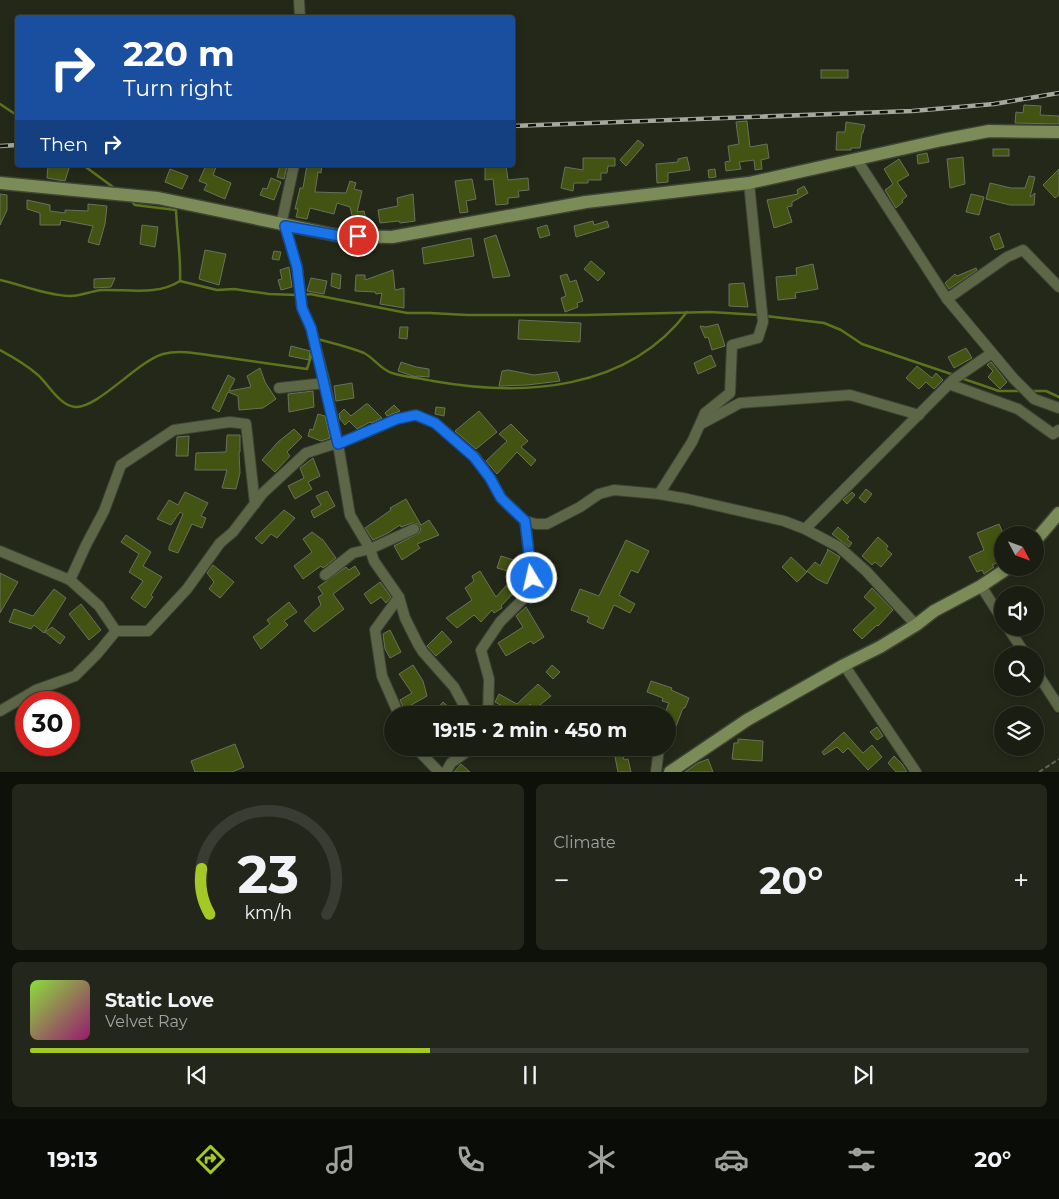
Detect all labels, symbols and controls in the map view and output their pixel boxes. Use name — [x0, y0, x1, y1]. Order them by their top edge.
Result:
text: 220 m — [123, 32, 235, 75]
icon: right — [40, 35, 105, 100]
text: Turn right — [123, 75, 233, 102]
icon: right — [98, 130, 126, 158]
text: Then — [40, 133, 88, 156]
pin — [337, 215, 379, 257]
icon: arrive — [344, 222, 372, 250]
north arrow — [994, 526, 1044, 576]
map controls — [994, 526, 1044, 756]
position arrow — [505, 551, 557, 603]
button: sound — [994, 586, 1044, 636]
button: search — [994, 646, 1044, 696]
speed limit sign: 30 — [15, 691, 80, 756]
button: layers — [994, 706, 1044, 756]
text: 19:15 · 2 min · 450 m — [433, 719, 627, 742]
text: Climate — [554, 833, 616, 852]
text: 23 — [237, 843, 298, 906]
text: 20° — [759, 857, 823, 904]
text: − — [554, 863, 570, 897]
text: + — [1013, 863, 1029, 897]
text: km/h — [244, 902, 292, 923]
text: Static Love — [105, 989, 214, 1012]
text: Velvet Ray — [105, 1012, 187, 1031]
icon: previous — [183, 1061, 211, 1089]
icon: pause — [516, 1061, 544, 1089]
icon: next — [849, 1061, 877, 1089]
icon: directions — [193, 1142, 228, 1177]
icon: music — [323, 1142, 358, 1177]
icon: phone — [453, 1142, 488, 1177]
icon: climate — [584, 1142, 619, 1177]
icon: car — [714, 1142, 749, 1177]
icon: filters — [844, 1142, 879, 1177]
text: 19:13 — [48, 1146, 98, 1173]
text: 20° — [974, 1146, 1011, 1173]

